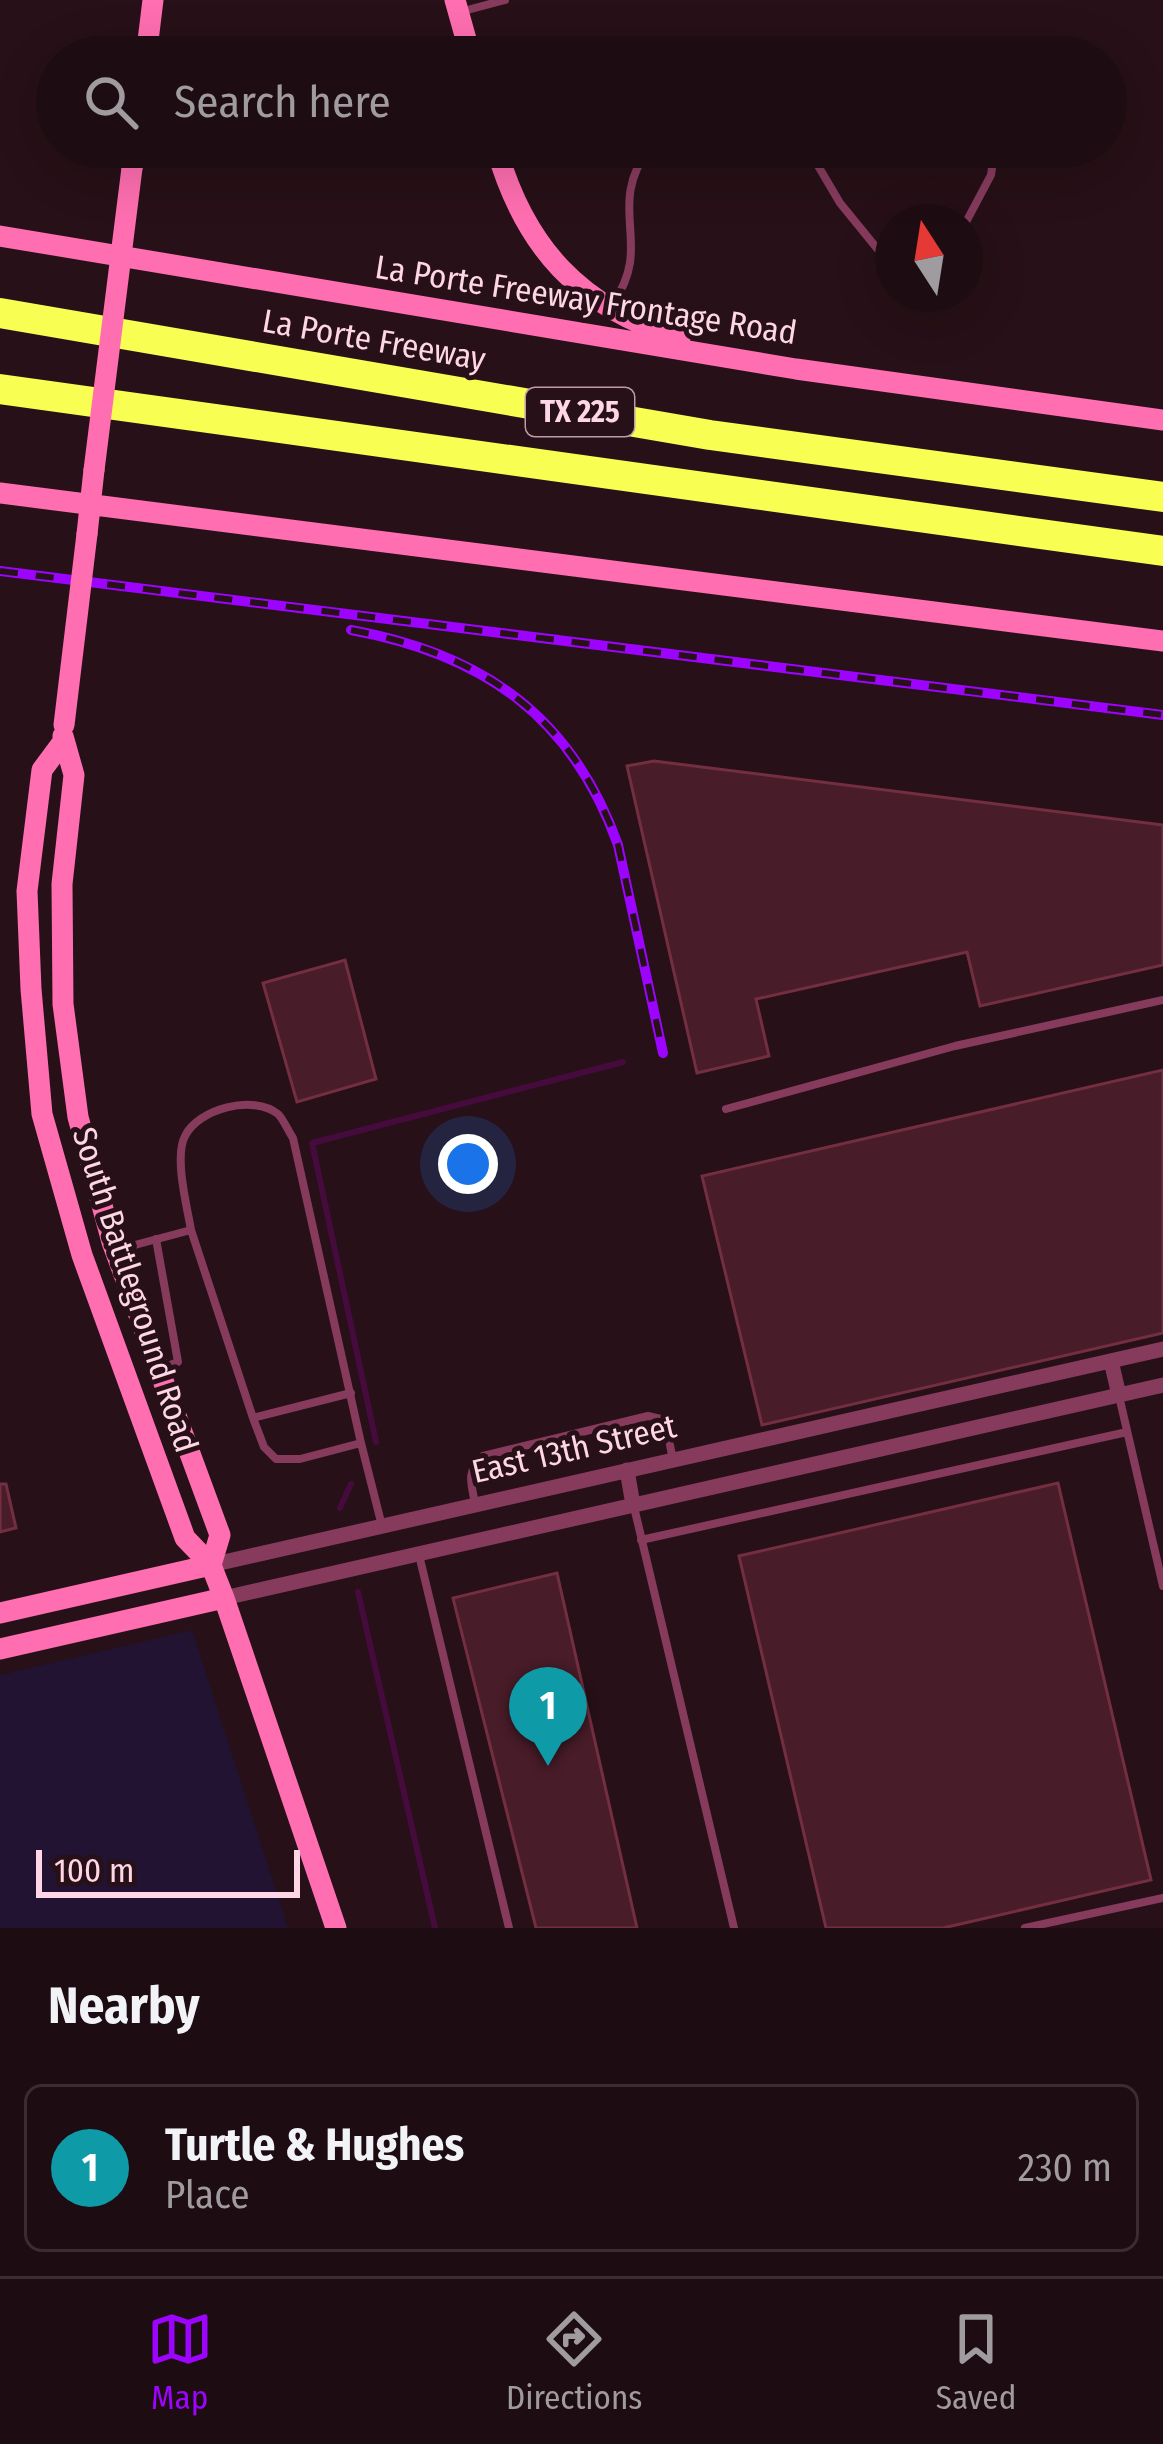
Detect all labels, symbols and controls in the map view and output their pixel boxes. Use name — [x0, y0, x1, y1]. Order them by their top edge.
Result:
search box — [36, 36, 1127, 168]
icon: search — [78, 69, 144, 135]
text: Search here — [174, 75, 391, 129]
north arrow — [875, 204, 983, 312]
street label: La Porte Freeway Frontage Road — [372, 247, 800, 353]
street label: La Porte Freeway — [259, 301, 489, 379]
road number: TX 225 — [526, 388, 634, 436]
street label: South Battleground Road — [64, 1123, 206, 1457]
your location — [438, 1134, 498, 1194]
street label: East 13th Street — [468, 1406, 680, 1492]
pin: 1 — [509, 1667, 587, 1766]
scale bar — [36, 1844, 300, 1897]
text: 100 m — [54, 1851, 134, 1891]
text: Nearby — [48, 1975, 200, 2037]
text: Turtle & Hughes — [165, 2118, 464, 2172]
text: 1 — [82, 2145, 98, 2191]
text: 230 m — [1018, 2145, 1112, 2191]
text: Place — [165, 2172, 249, 2218]
tab: Map — [147, 2306, 213, 2418]
tab: Directions — [506, 2306, 642, 2418]
tab: Saved — [936, 2306, 1016, 2418]

